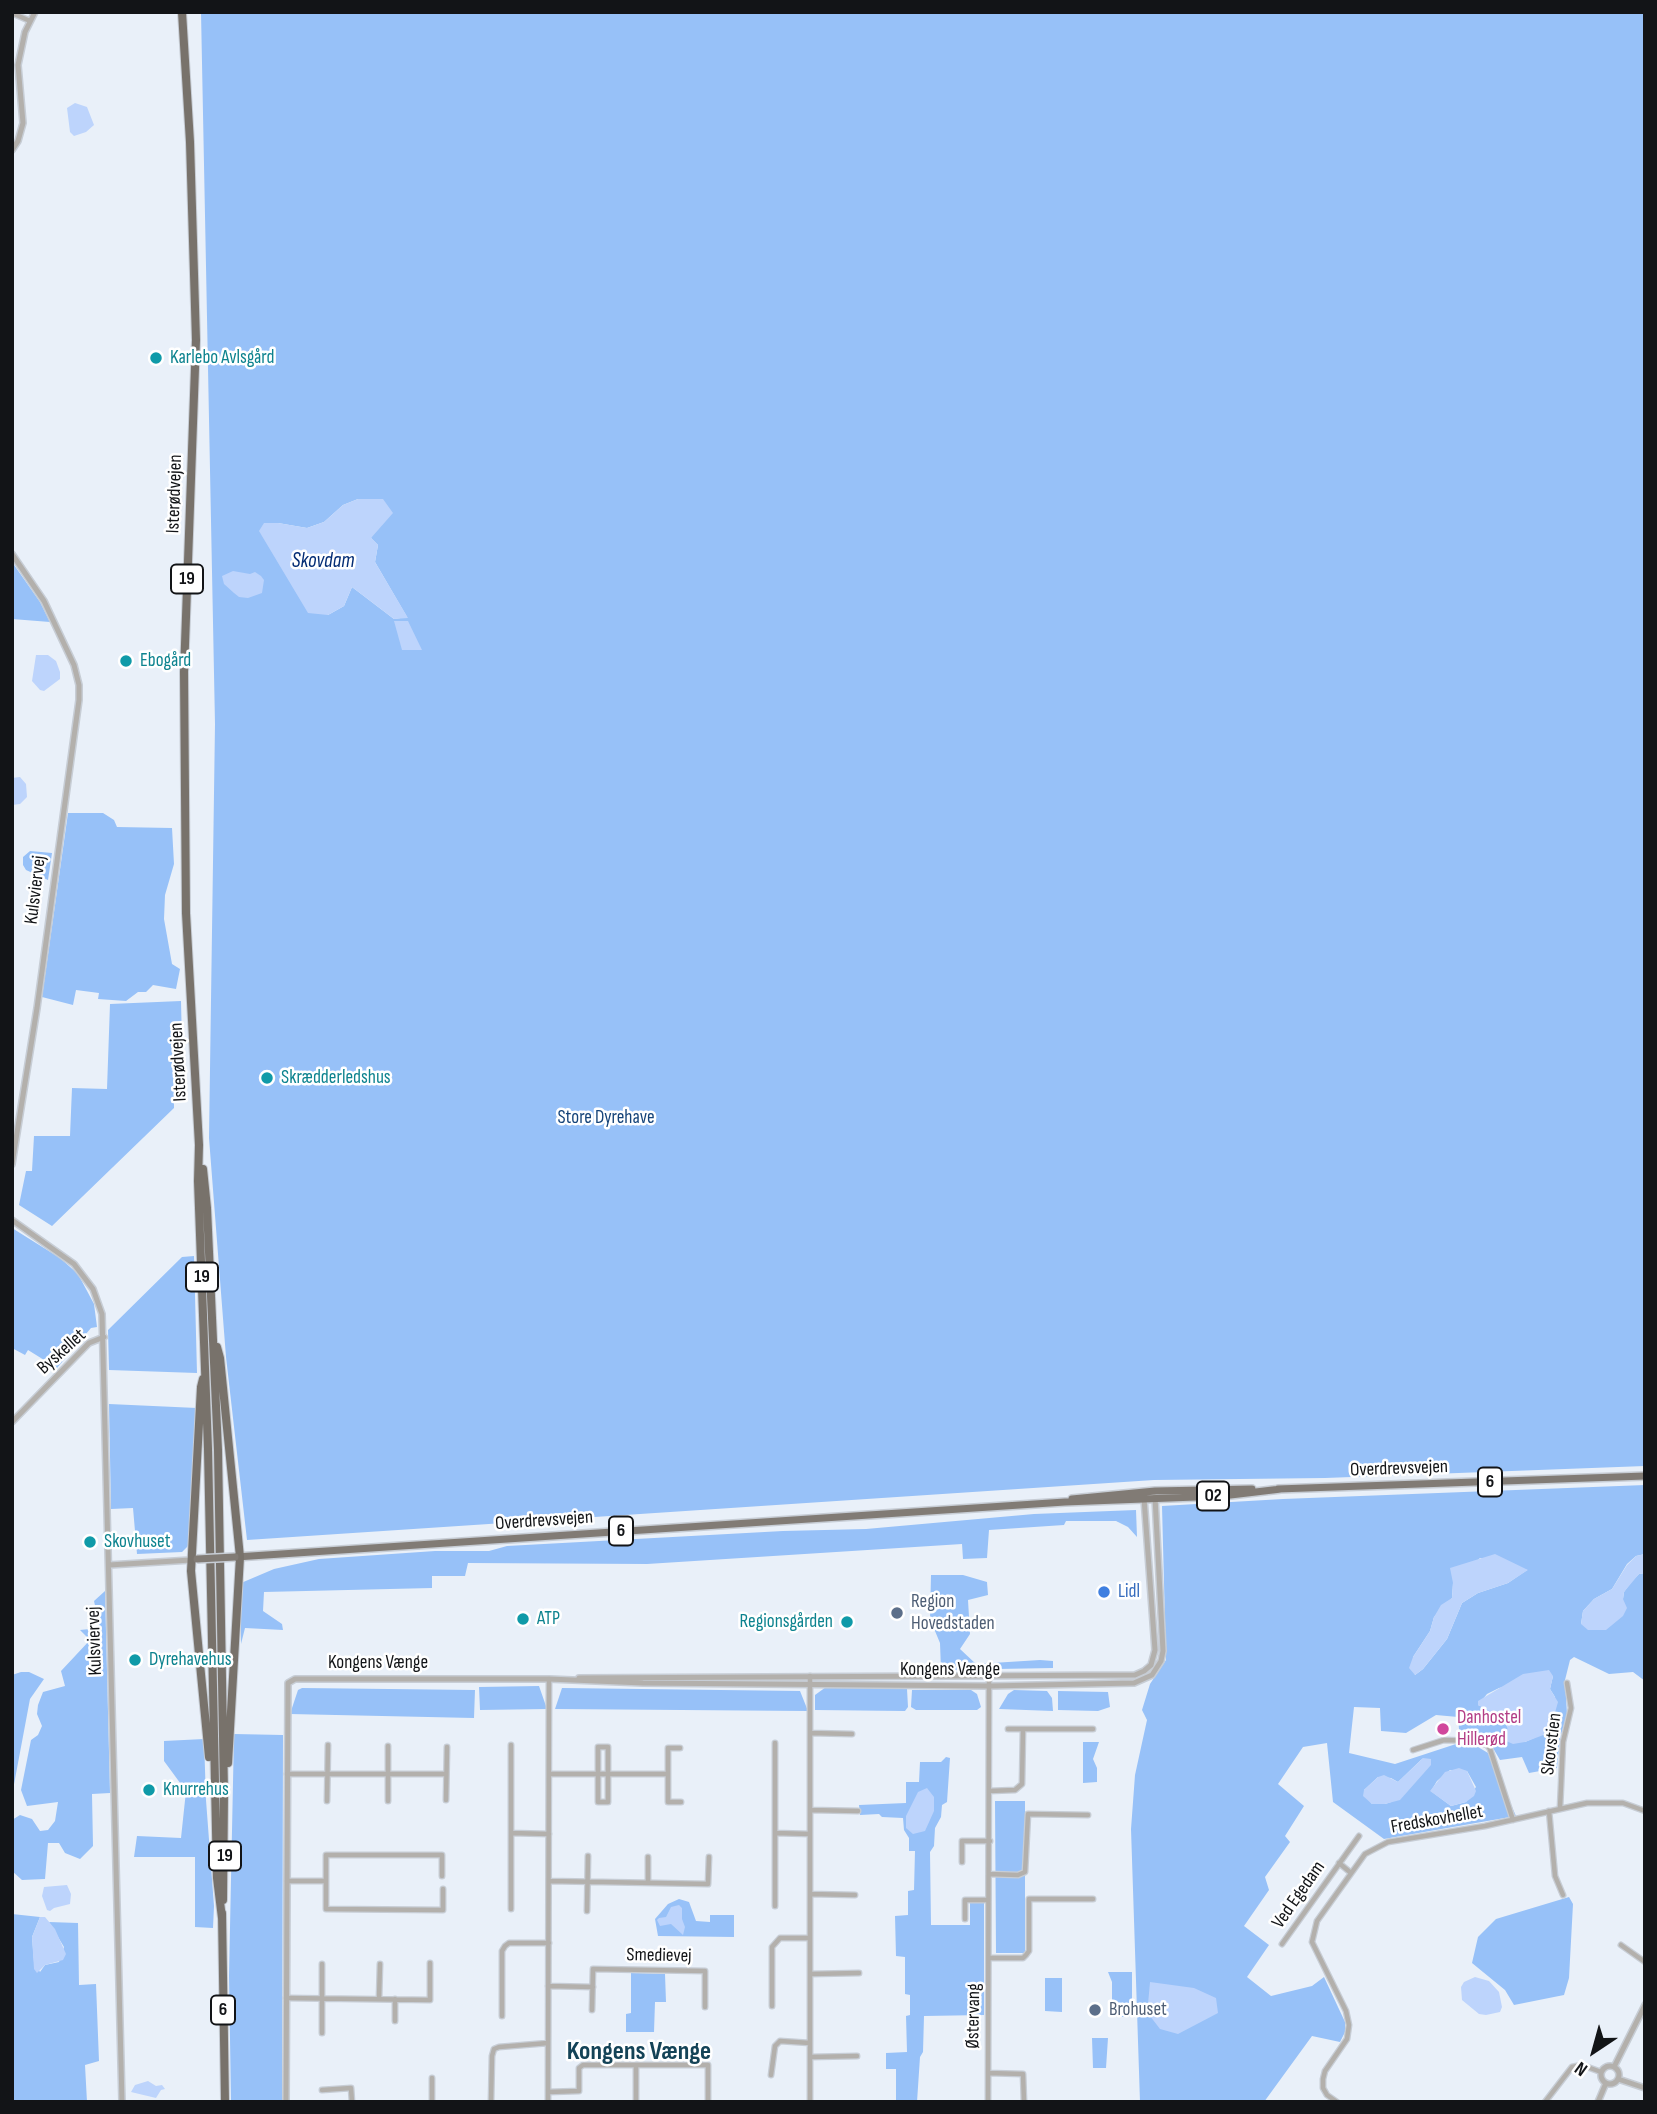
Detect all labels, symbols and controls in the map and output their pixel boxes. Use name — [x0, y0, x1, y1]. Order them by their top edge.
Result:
place label: Karlebo Avlsgård — [170, 347, 274, 369]
marker: Karlebo Avlsgård — [148, 350, 164, 366]
street label: Isterødvejen — [162, 454, 188, 534]
water label: Skovdam — [292, 549, 354, 575]
road number: 19 — [171, 564, 203, 594]
place label: Ebogård — [140, 650, 191, 672]
marker: Ebogård — [118, 653, 134, 669]
street label: Kulsviervej — [20, 854, 52, 926]
street label: Isterødvejen — [166, 1022, 192, 1102]
place label: Skrædderledshus — [281, 1067, 391, 1089]
marker: Skrædderledshus — [259, 1070, 275, 1086]
park label: Store Dyrehave — [557, 1107, 655, 1129]
road number: 19 — [186, 1262, 218, 1292]
street label: Byskellet — [33, 1324, 91, 1380]
street label: Overdrevsvejen — [1350, 1456, 1448, 1482]
road number: 6 — [1478, 1468, 1502, 1497]
road number: O2 — [1197, 1482, 1229, 1511]
street label: Overdrevsvejen — [494, 1506, 594, 1536]
road number: 6 — [609, 1516, 633, 1546]
place label: Skovhuset — [104, 1531, 170, 1553]
marker: Skovhuset — [82, 1534, 98, 1550]
place label: Lidl — [1118, 1581, 1140, 1603]
marker: Lidl — [1096, 1584, 1112, 1600]
place label: Region Hovedstaden — [911, 1591, 995, 1635]
marker: Region Hovedstaden — [889, 1605, 905, 1621]
street label: Kulsviervej — [82, 1606, 108, 1676]
place label: ATP — [537, 1608, 560, 1630]
marker: ATP — [515, 1611, 531, 1627]
place label: Regionsgården — [739, 1611, 833, 1633]
marker: Regionsgården — [839, 1614, 855, 1630]
place label: Dyrehavehus — [149, 1649, 231, 1671]
marker: Dyrehavehus — [127, 1652, 143, 1668]
street label: Kongens Vænge — [328, 1652, 428, 1674]
street label: Kongens Vænge — [900, 1659, 1000, 1681]
place label: Danhostel Hillerød — [1457, 1707, 1521, 1751]
street label: Skovstien — [1537, 1712, 1567, 1776]
marker: Danhostel Hillerød — [1435, 1721, 1451, 1737]
place label: Knurrehus — [163, 1779, 229, 1801]
marker: Knurrehus — [141, 1782, 157, 1798]
street label: Fredskovhellet — [1389, 1801, 1485, 1839]
road number: 19 — [209, 1842, 241, 1870]
street label: Ved Egedam — [1268, 1857, 1330, 1933]
street label: Smedievej — [626, 1944, 692, 1968]
street label: Østervang — [962, 1983, 986, 2049]
road number: 6 — [211, 1996, 235, 2024]
place label: Brohuset — [1109, 1999, 1167, 2021]
marker: Brohuset — [1087, 2002, 1103, 2018]
north arrow — [1559, 2016, 1629, 2086]
district label: Kongens Vænge — [567, 2036, 711, 2068]
text: N — [1570, 2056, 1592, 2081]

